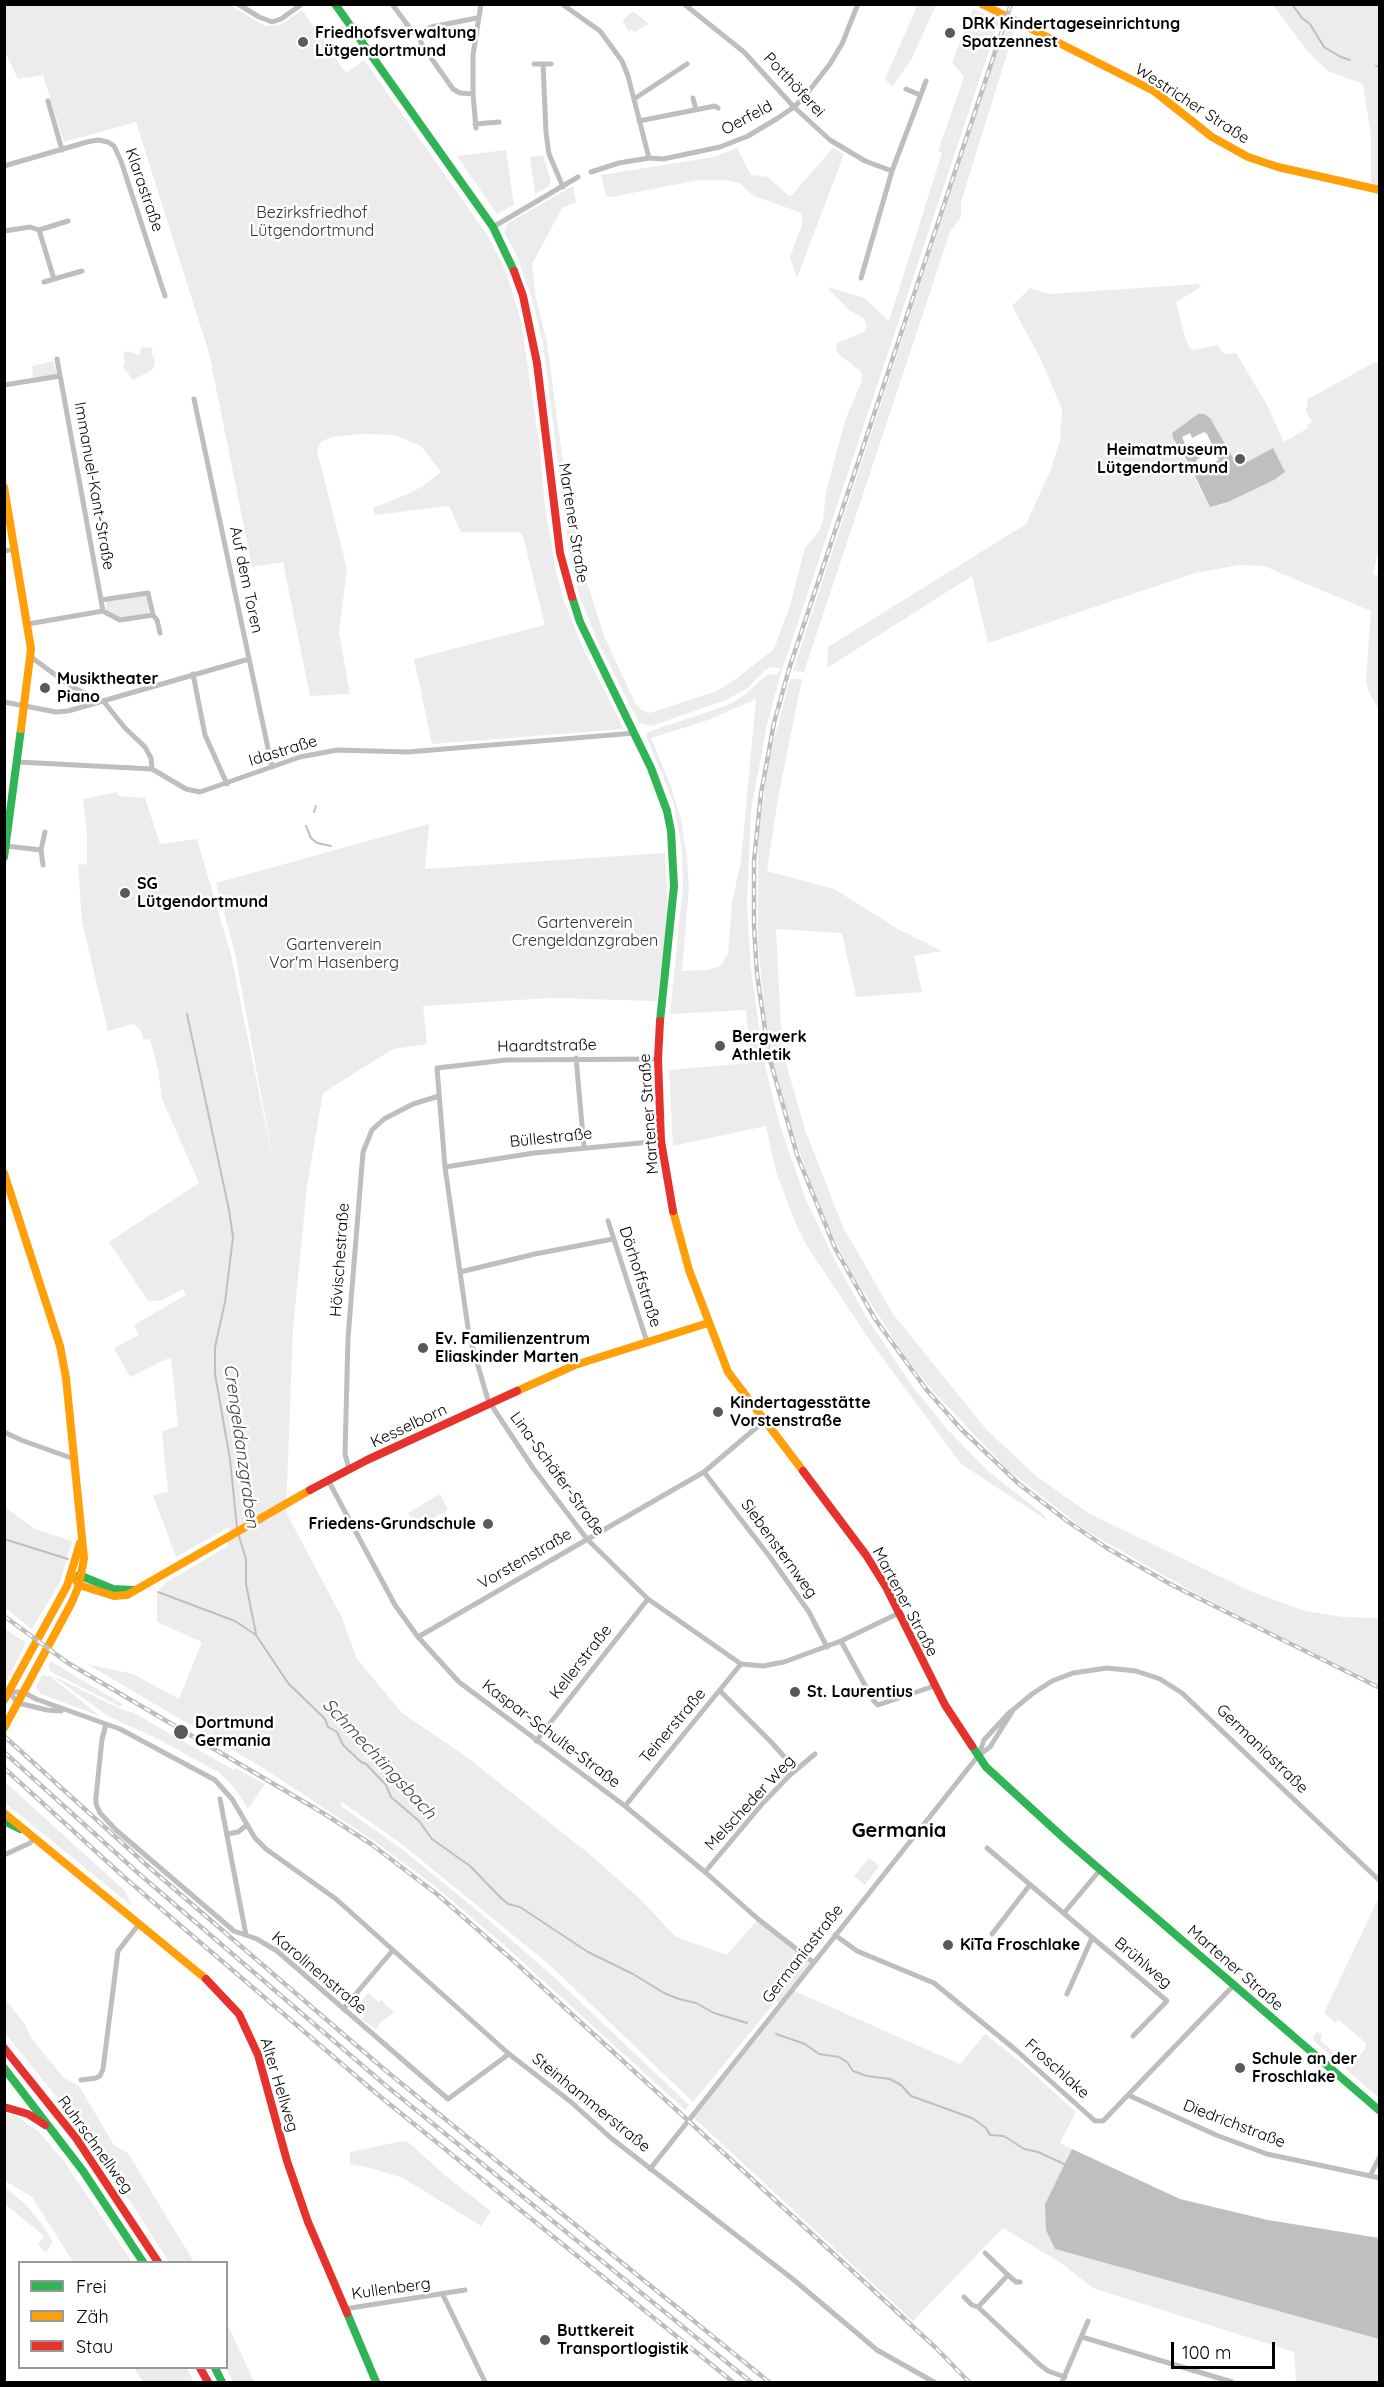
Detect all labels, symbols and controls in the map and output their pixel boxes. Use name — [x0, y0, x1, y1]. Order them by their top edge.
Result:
place label: DRK Kindertageseinrichtung Spatzennest — [962, 14, 1180, 52]
place label: Friedhofsverwaltung Lütgendortmund — [315, 23, 477, 61]
marker: DRK Kindertageseinrichtung Spatzennest — [943, 26, 957, 40]
marker: Friedhofsverwaltung Lütgendortmund — [296, 35, 310, 49]
street label: Potthöferei — [759, 49, 829, 121]
street label: Westricher Straße — [1131, 60, 1253, 148]
street label: Oerfeld — [718, 97, 776, 139]
street label: Klarastraße — [121, 146, 167, 234]
park label: Bezirksfriedhof Lütgendortmund — [250, 203, 374, 241]
street label: Immanuel-Kant-Straße — [70, 400, 118, 572]
place label: Heimatmuseum Lütgendortmund — [1097, 440, 1228, 478]
marker: Heimatmuseum Lütgendortmund — [1233, 452, 1247, 466]
street label: Martener Straße — [554, 462, 592, 584]
street label: Auf dem Toren — [225, 525, 267, 635]
place label: Musiktheater Piano — [57, 669, 158, 707]
marker: Musiktheater Piano — [38, 681, 52, 695]
street label: Idastraße — [246, 731, 320, 771]
place label: SG Lütgendortmund — [137, 874, 268, 912]
marker: SG Lütgendortmund — [118, 886, 132, 900]
park label: Gartenverein Crengeldanzgraben — [512, 913, 658, 951]
park label: Gartenverein Vor'm Hasenberg — [269, 935, 399, 973]
place label: Bergwerk Athletik — [732, 1027, 807, 1065]
street label: Haardtstraße — [497, 1036, 597, 1056]
marker: Bergwerk Athletik — [713, 1039, 727, 1053]
street label: Martener Straße — [635, 1053, 663, 1175]
street label: Büllestraße — [509, 1124, 593, 1152]
street label: Hövischestraße — [326, 1202, 354, 1318]
street label: Dörhoffstraße — [615, 1224, 665, 1330]
place label: Ev. Familienzentrum Eliaskinder Marten — [435, 1329, 590, 1367]
marker: Ev. Familienzentrum Eliaskinder Marten — [416, 1341, 430, 1355]
water label: Crengeldanzgraben — [219, 1363, 263, 1529]
place label: Kindertagesstätte Vorstenstraße — [730, 1393, 871, 1431]
street label: Kesselborn — [368, 1400, 450, 1452]
marker: Kindertagesstätte Vorstenstraße — [711, 1405, 725, 1419]
street label: Lina-Schäfer-Straße — [506, 1408, 608, 1540]
street label: Siebensternweg — [737, 1496, 821, 1602]
place label: Friedens-Grundschule — [308, 1514, 476, 1534]
marker: Friedens-Grundschule — [481, 1517, 495, 1531]
street label: Vorstenstraße — [475, 1525, 575, 1593]
street label: Martener Straße — [868, 1544, 942, 1660]
street label: Kellerstraße — [546, 1621, 616, 1703]
street label: Kaspar-Schulte-Straße — [478, 1676, 624, 1792]
place label: St. Laurentius — [807, 1682, 913, 1702]
street label: Teinerstraße — [636, 1685, 710, 1767]
marker: St. Laurentius — [788, 1685, 802, 1699]
water label: Schmechtingsbach — [318, 1694, 440, 1824]
street label: Germaniastraße — [1212, 1700, 1312, 1798]
place label: Dortmund Germania — [195, 1713, 274, 1751]
marker: Dortmund Germania — [172, 1723, 190, 1741]
street label: Melscheder Weg — [701, 1751, 799, 1855]
district label: Germania — [852, 1819, 946, 1843]
street label: Germaniastraße — [758, 1901, 848, 2007]
street label: Martener Straße — [1183, 1921, 1287, 2015]
street label: Karolinenstraße — [268, 1928, 370, 2018]
street label: Brühlweg — [1110, 1933, 1176, 1993]
place label: KiTa Froschlake — [960, 1935, 1080, 1955]
marker: KiTa Froschlake — [941, 1938, 955, 1952]
street label: Froschlake — [1021, 2035, 1093, 2103]
street label: Alter Hellweg — [256, 2036, 302, 2134]
street label: Steinhammerstraße — [528, 2049, 654, 2157]
place label: Schule an der Froschlake — [1252, 2049, 1357, 2087]
marker: Schule an der Froschlake — [1233, 2061, 1247, 2075]
street label: Ruhrschnellweg — [53, 2092, 137, 2198]
street label: Diedrichstraße — [1180, 2096, 1288, 2152]
legend — [18, 2261, 228, 2369]
street label: Kullenberg — [350, 2274, 432, 2304]
text: Frei — [76, 2275, 107, 2298]
text: Zäh — [76, 2305, 109, 2328]
place label: Buttkereit Transportlogistik — [557, 2321, 689, 2359]
scale bar — [1174, 2330, 1278, 2368]
marker: Buttkereit Transportlogistik — [538, 2333, 552, 2347]
text: Stau — [76, 2335, 113, 2358]
text: 100 m — [1182, 2341, 1231, 2364]

